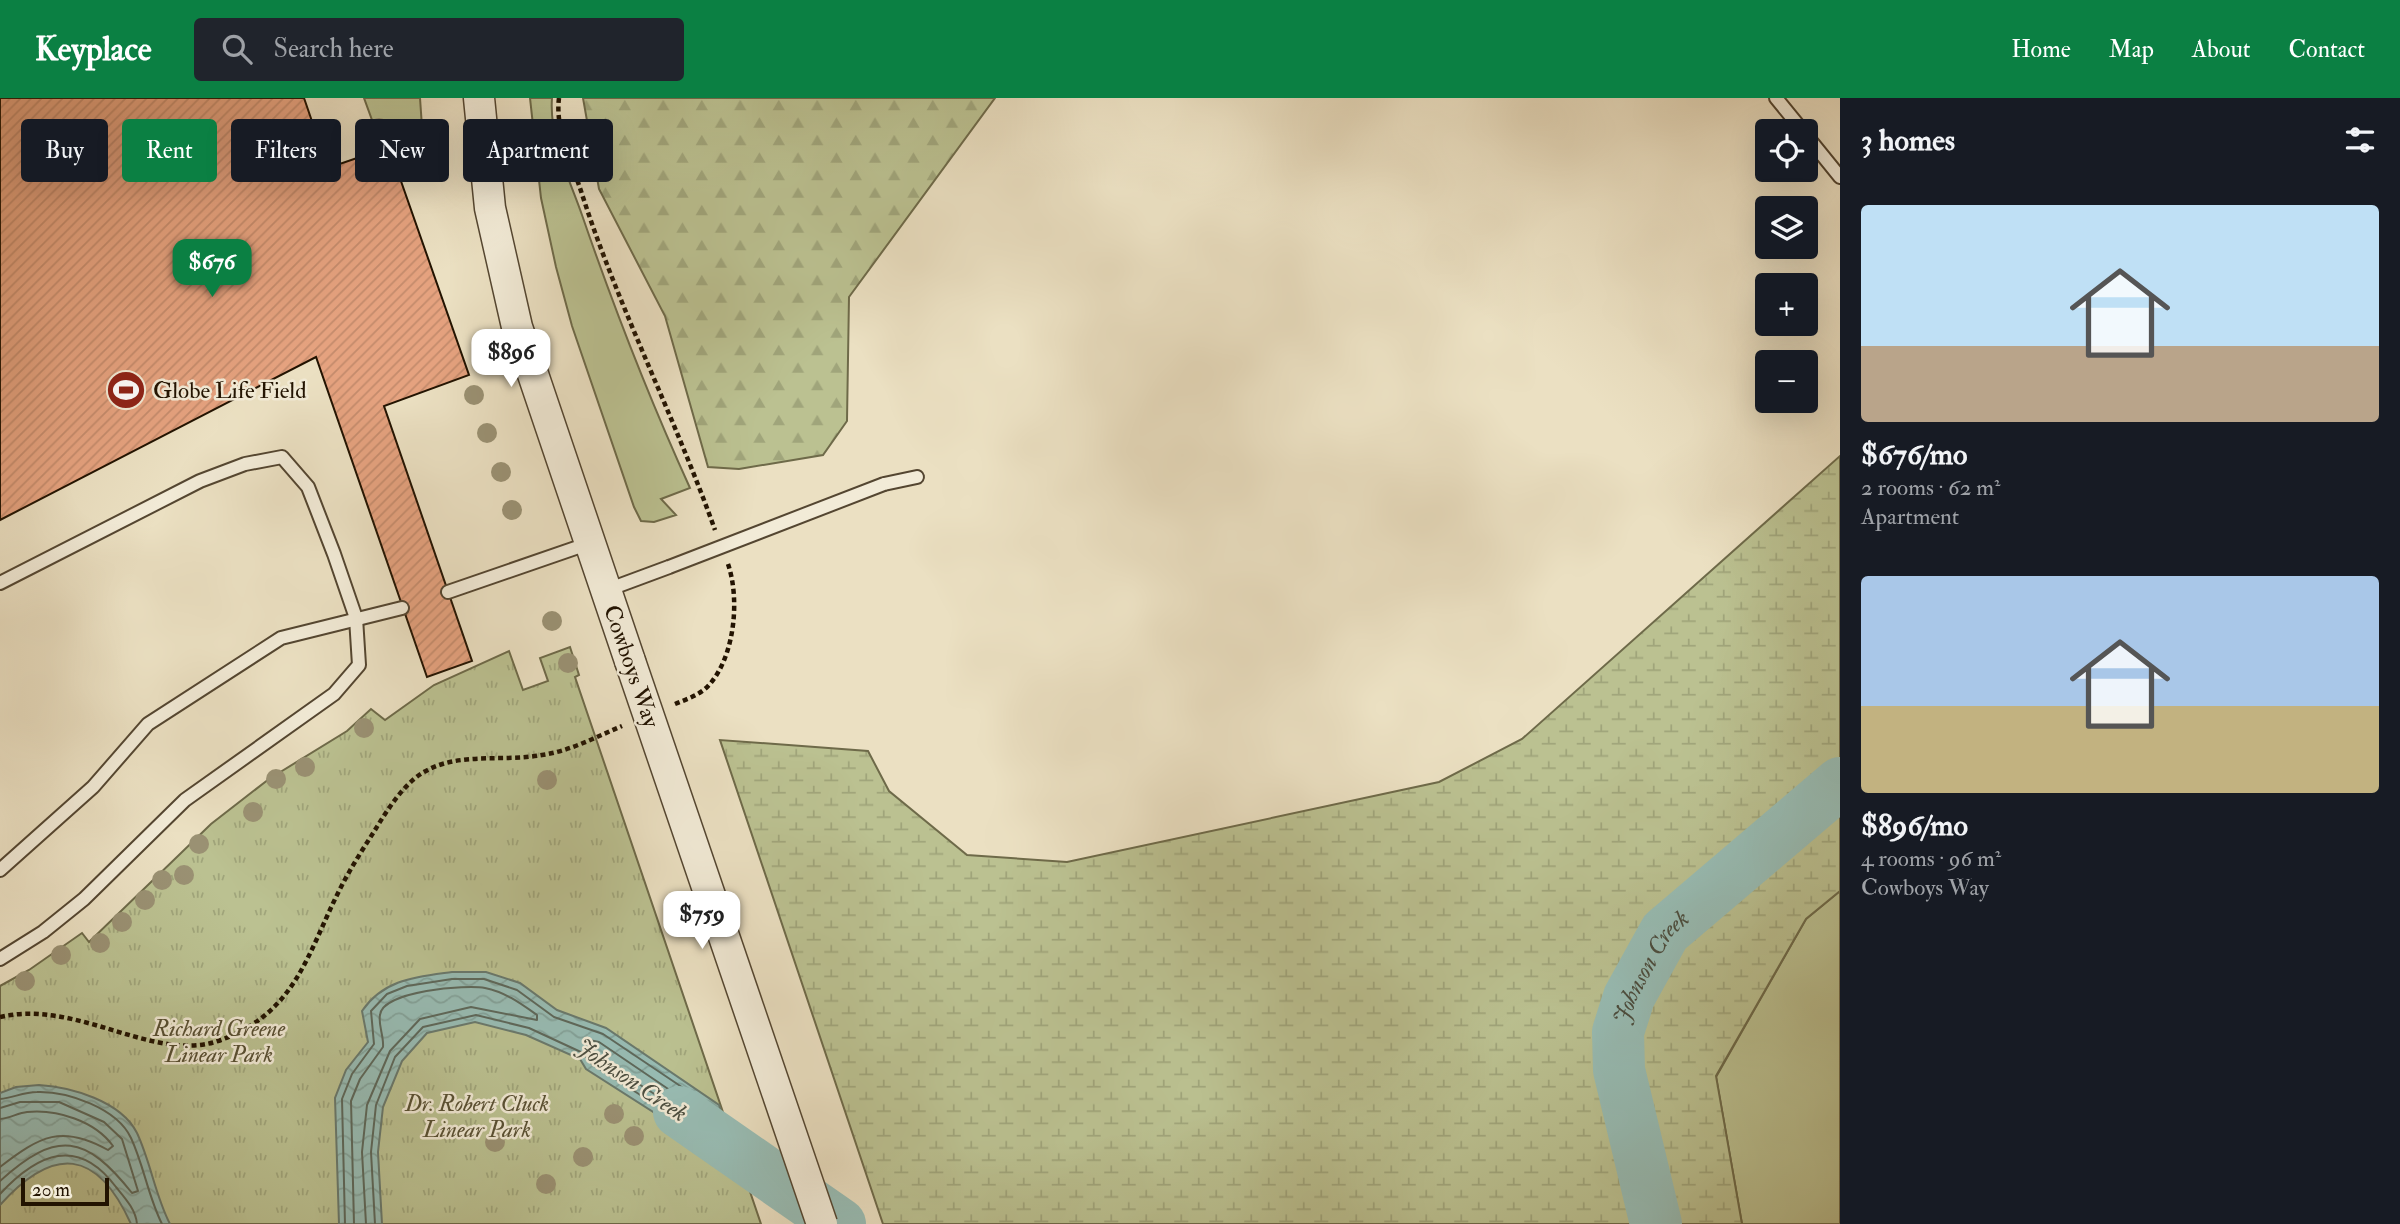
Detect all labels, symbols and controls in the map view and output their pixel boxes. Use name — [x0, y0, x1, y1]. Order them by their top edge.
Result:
search box — [194, 18, 684, 81]
text: Keyplace — [35, 29, 152, 70]
icon: search — [218, 30, 256, 68]
text: Search here — [274, 33, 394, 65]
text: Home — [2011, 34, 2071, 65]
text: Map — [2109, 34, 2154, 65]
text: About — [2192, 34, 2251, 65]
text: Contact — [2289, 34, 2365, 65]
chip: Buy — [21, 119, 108, 182]
chip: Rent — [122, 119, 217, 182]
chip: Filters — [231, 119, 341, 182]
chip: New — [355, 119, 449, 182]
chip: Apartment — [463, 119, 613, 182]
map controls — [1755, 119, 1818, 413]
button: locate — [1755, 119, 1818, 182]
icon: filters — [2341, 121, 2379, 159]
text: 3 homes — [1861, 122, 1955, 159]
button: layers — [1755, 196, 1818, 259]
pin: $676 — [171, 240, 253, 299]
text: $676 — [189, 247, 235, 276]
icon: home — [2057, 250, 2183, 376]
button: + — [1755, 273, 1818, 336]
pin: $896 — [470, 330, 552, 389]
text: $896 — [487, 337, 535, 366]
button: − — [1755, 350, 1818, 413]
sports icon: Globe Life Field — [105, 369, 147, 411]
place label: Globe Life Field — [153, 376, 307, 405]
text: $676/mo — [1861, 436, 1967, 473]
text: 2 rooms · 62 m² — [1861, 473, 2000, 502]
text: Apartment — [1861, 502, 1959, 531]
street label: Cowboys Way — [597, 601, 666, 732]
icon: home — [2057, 621, 2183, 747]
text: $896/mo — [1861, 807, 1968, 844]
text: 4 rooms · 96 m² — [1861, 844, 2001, 873]
text: Cowboys Way — [1861, 873, 1989, 902]
pin: $759 — [661, 892, 743, 951]
text: $759 — [679, 899, 725, 928]
water label: Johnson Creek — [1607, 903, 1696, 1028]
park label: Richard Greene Linear Park — [152, 1014, 285, 1069]
water label: Johnson Creek — [570, 1032, 693, 1129]
park label: Dr. Robert Cluck Linear Park — [404, 1089, 549, 1144]
scale bar — [21, 1175, 108, 1207]
text: 20 m — [32, 1178, 70, 1202]

